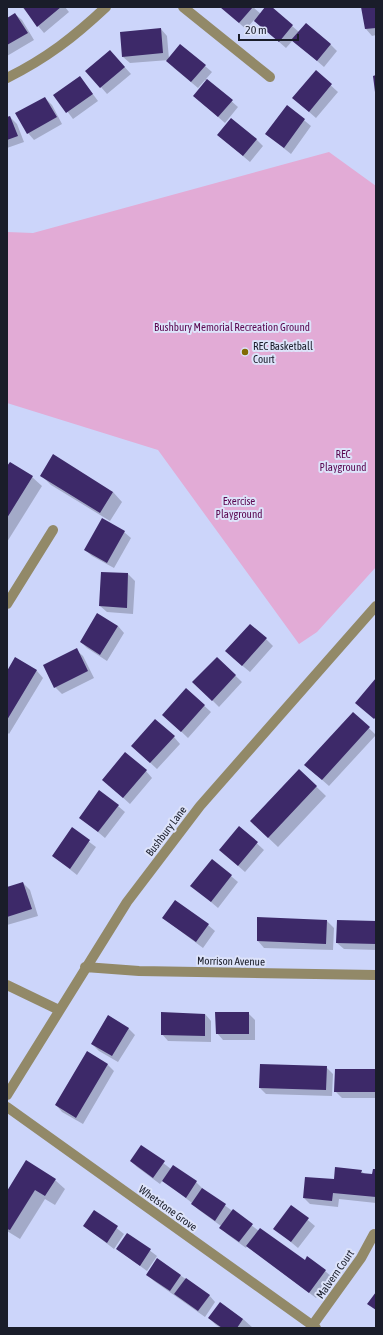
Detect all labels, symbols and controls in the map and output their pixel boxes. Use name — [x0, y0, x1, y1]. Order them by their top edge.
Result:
scale bar — [239, 16, 298, 42]
text: 20 m — [245, 23, 267, 37]
park label: Bushbury Memorial Recreation Ground — [154, 321, 310, 333]
place label: REC Basketball Court — [253, 340, 313, 365]
marker: REC Basketball Court — [240, 347, 250, 357]
park label: REC Playground — [320, 448, 366, 473]
park label: Exercise Playground — [216, 495, 262, 520]
street label: Bushbury Lane — [143, 804, 189, 858]
street label: Morrison Avenue — [197, 954, 265, 968]
street label: Whetstone Grove — [137, 1183, 199, 1233]
street label: Malvern Court — [314, 1247, 356, 1301]

